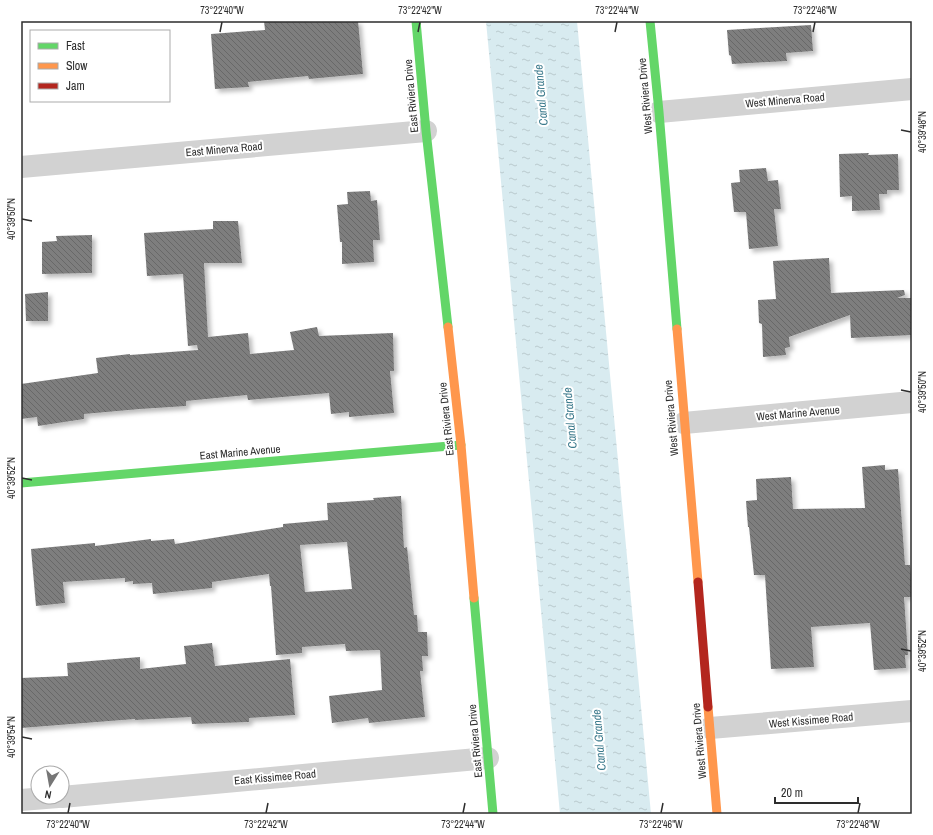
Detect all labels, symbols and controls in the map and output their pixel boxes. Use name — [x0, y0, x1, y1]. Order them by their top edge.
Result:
text: 73°22'40"W — [200, 4, 244, 17]
text: 73°22'42"W — [398, 4, 442, 17]
text: 73°22'44"W — [595, 4, 639, 17]
text: 73°22'46"W — [793, 4, 837, 17]
legend — [30, 30, 170, 102]
text: Fast — [66, 38, 85, 54]
text: Slow — [66, 58, 88, 74]
street label: West Riviera Drive — [635, 58, 655, 134]
street label: East Riviera Drive — [401, 59, 421, 133]
water label: Canal Grande — [530, 63, 552, 126]
text: Jam — [66, 78, 85, 94]
street label: West Minerva Road — [745, 90, 825, 110]
text: 40°39'48"N — [916, 111, 929, 153]
street label: East Minerva Road — [185, 139, 263, 159]
text: 40°39'50"N — [5, 198, 18, 240]
text: 40°39'50"N — [916, 371, 929, 413]
street label: West Riviera Drive — [661, 380, 681, 456]
street label: East Riviera Drive — [435, 382, 457, 456]
water label: Canal Grande — [559, 386, 581, 449]
street label: West Marine Avenue — [756, 402, 840, 424]
street label: East Marine Avenue — [199, 441, 281, 463]
text: 40°39'52"N — [5, 457, 18, 499]
text: 40°39'52"N — [916, 630, 929, 672]
street label: West Riviera Drive — [689, 703, 709, 779]
street label: East Riviera Drive — [465, 704, 485, 778]
water label: Canal Grande — [588, 708, 610, 771]
street label: West Kissimee Road — [768, 709, 854, 731]
text: 40°39'54"N — [5, 716, 18, 758]
north arrow — [30, 765, 70, 805]
street label: East Kissimee Road — [233, 766, 317, 788]
scale bar — [775, 779, 858, 805]
text: 20 m — [781, 785, 803, 801]
text: N — [44, 787, 53, 802]
text: 73°22'40"W — [46, 818, 90, 831]
text: 73°22'42"W — [244, 818, 288, 831]
text: 73°22'44"W — [441, 818, 485, 831]
text: 73°22'46"W — [639, 818, 683, 831]
text: 73°22'48"W — [836, 818, 880, 831]

